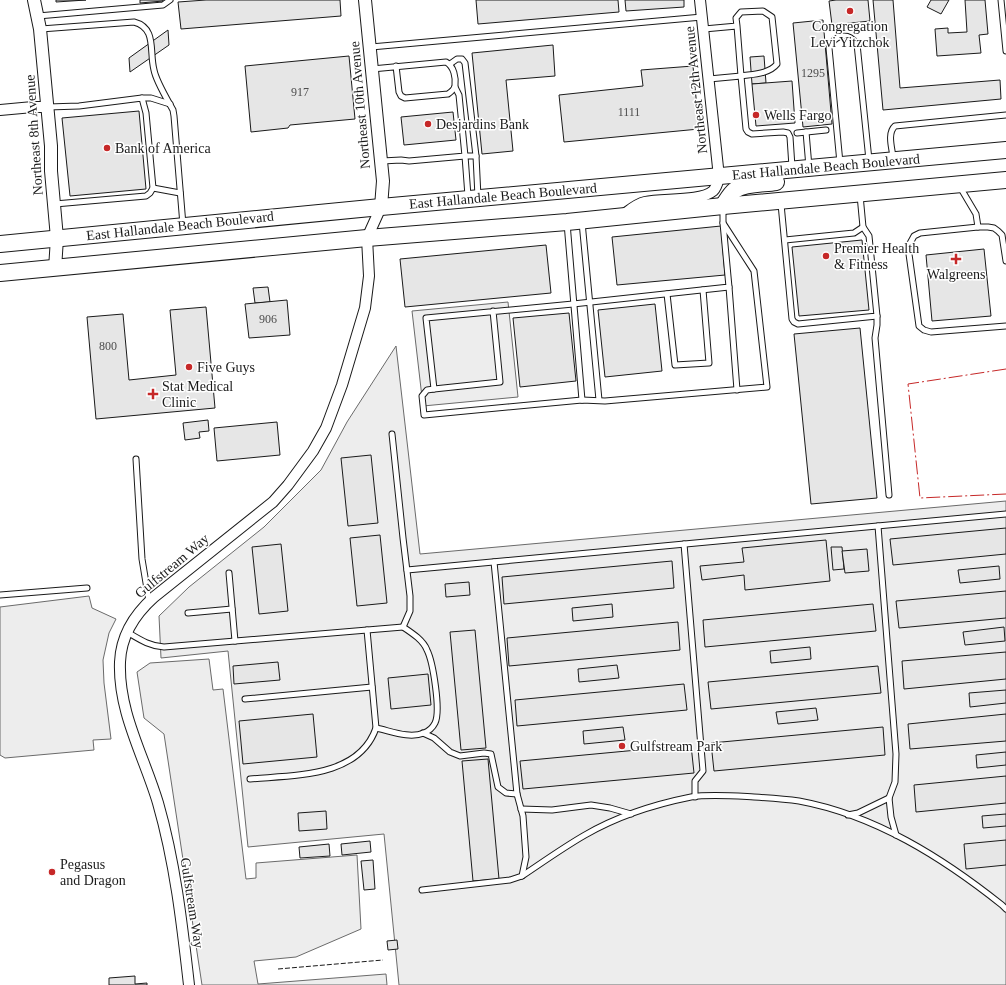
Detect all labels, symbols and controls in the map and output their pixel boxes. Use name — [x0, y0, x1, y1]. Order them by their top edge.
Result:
marker: Congregation Levi Yitzchok — [845, 6, 855, 16]
place label: Congregation Levi Yitzchok — [810, 19, 890, 50]
street label: Northeast 12th Avenue — [682, 26, 710, 154]
street label: Northeast 10th Avenue — [347, 41, 373, 169]
house number: 1295 — [801, 66, 825, 80]
street label: Northeast 8th Avenue — [22, 74, 46, 196]
house number: 917 — [291, 85, 309, 99]
house number: 1111 — [618, 105, 640, 119]
place label: Wells Fargo — [764, 108, 831, 123]
marker: Wells Fargo — [751, 110, 761, 120]
place label: Desjardins Bank — [436, 117, 529, 132]
marker: Desjardins Bank — [423, 119, 433, 129]
place label: Bank of America — [115, 141, 211, 156]
marker: Bank of America — [102, 143, 112, 153]
street label: East Hallandale Beach Boulevard — [731, 151, 921, 183]
street label: East Hallandale Beach Boulevard — [408, 180, 598, 212]
street label: East Hallandale Beach Boulevard — [85, 209, 275, 243]
place label: Premier Health & Fitness — [834, 241, 919, 272]
marker: Premier Health & Fitness — [821, 251, 831, 261]
marker: Walgreens — [951, 254, 961, 264]
place label: Walgreens — [927, 267, 985, 282]
house number: 906 — [259, 312, 277, 326]
house number: 800 — [99, 339, 117, 353]
place label: Five Guys — [197, 360, 255, 375]
marker: Five Guys — [184, 362, 194, 372]
place label: Stat Medical Clinic — [162, 379, 233, 410]
marker: Stat Medical Clinic — [147, 388, 159, 400]
street label: Gulfstream Way — [132, 531, 212, 601]
place label: Gulfstream Park — [630, 739, 722, 754]
marker: Gulfstream Park — [617, 741, 627, 751]
place label: Pegasus and Dragon — [60, 857, 126, 888]
street label: Gulfstream Way — [177, 857, 207, 949]
marker: Pegasus and Dragon — [47, 867, 57, 877]

